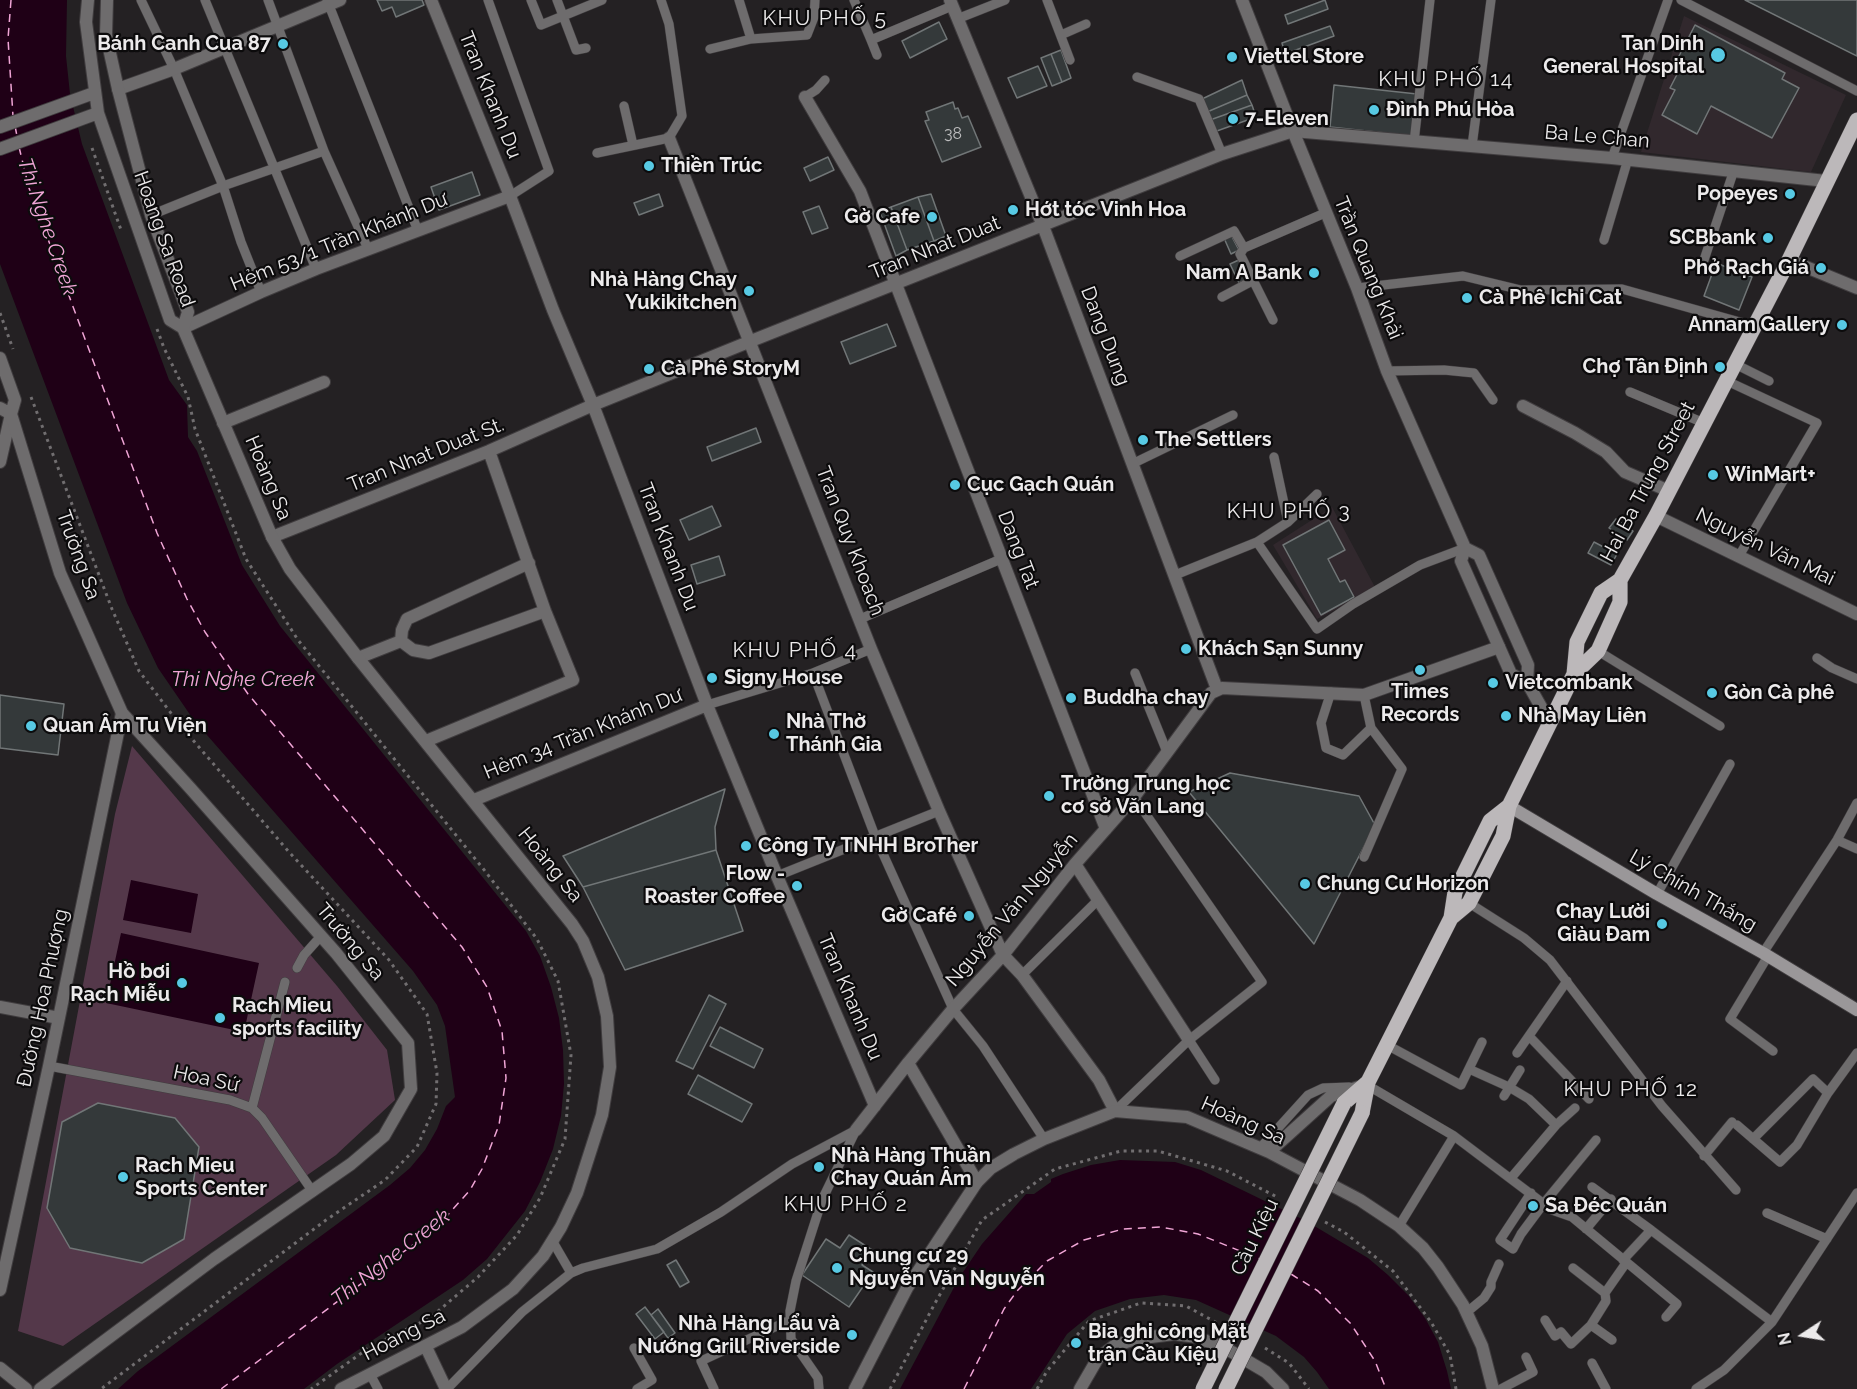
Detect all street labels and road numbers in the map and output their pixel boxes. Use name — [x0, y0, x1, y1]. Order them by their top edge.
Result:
street label: Tran Khanh Du — [454, 28, 526, 162]
street label: Ba Le Chan — [1543, 120, 1651, 154]
street label: Hoang Sa Road — [128, 168, 200, 310]
street label: Hẻm 53/1 Trần Khánh Dư — [227, 187, 451, 297]
street label: Trần Quang Khải — [1328, 193, 1408, 343]
street label: Tran Nhat Duat — [866, 211, 1004, 285]
street label: Dang Dung — [1075, 283, 1135, 389]
street label: Hai Ba Trung Street — [1596, 398, 1700, 566]
street label: Tran Nhat Duat St. — [345, 413, 507, 497]
street label: Hoàng Sa — [239, 432, 297, 524]
street label: Tran Quy Khoach — [811, 463, 889, 619]
street label: Tran Khanh Du — [633, 480, 703, 614]
street label: Nguyễn Văn Mai — [1692, 503, 1838, 591]
street label: Trường Sa — [51, 507, 105, 603]
street label: Dang Tat — [992, 507, 1044, 593]
street label: Hẻm 34 Trần Khánh Dư — [480, 683, 686, 785]
street label: Hoàng Sa — [512, 823, 588, 907]
street label: Nguyễn Văn Nguyễn — [941, 828, 1083, 992]
street label: Lý Chính Thắng — [1625, 845, 1761, 937]
street label: Trường Sa — [311, 899, 389, 985]
street label: Đường Hoa Phượng — [12, 907, 74, 1089]
street label: Tran Khanh Du — [813, 930, 887, 1064]
street label: Hoa Sứ — [171, 1060, 241, 1098]
street label: Hoàng Sa — [1197, 1092, 1289, 1150]
street label: Cầu Kiệu — [1226, 1195, 1284, 1279]
street label: Hoàng Sa — [359, 1304, 449, 1366]

